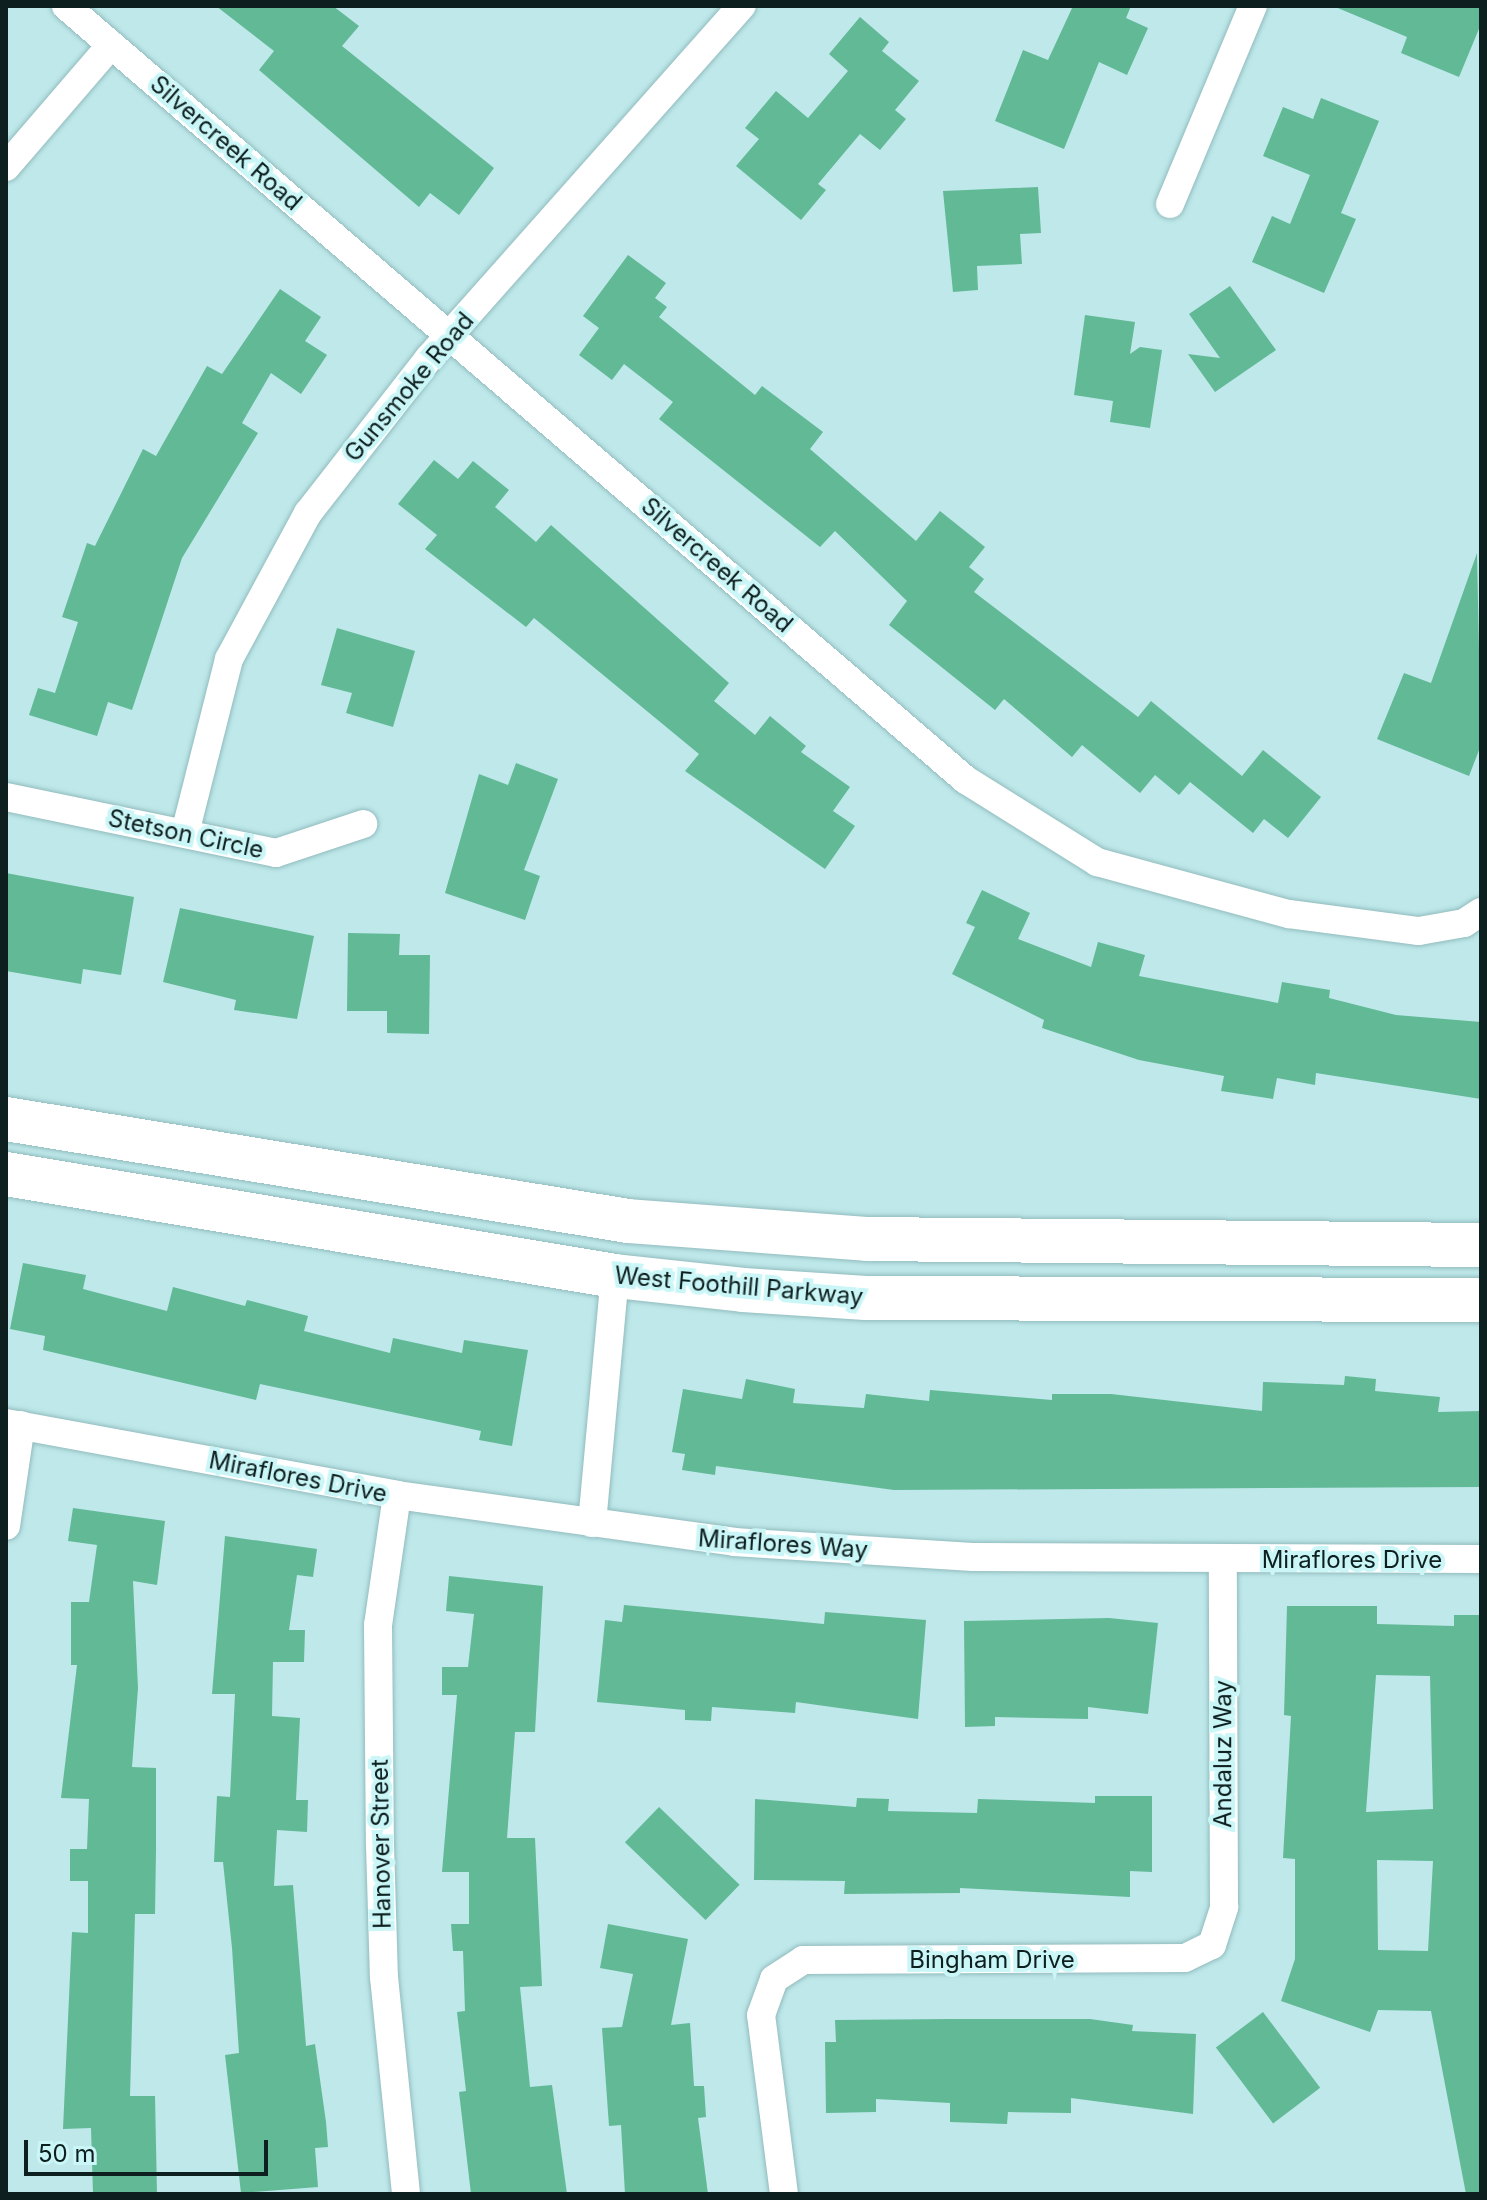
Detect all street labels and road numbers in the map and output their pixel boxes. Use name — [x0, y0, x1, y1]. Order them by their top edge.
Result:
street label: Silvercreek Road — [145, 70, 307, 216]
street label: Gunsmoke Road — [338, 307, 480, 467]
street label: Silvercreek Road — [636, 492, 798, 638]
street label: Stetson Circle — [106, 803, 266, 865]
street label: West Foothill Parkway — [613, 1261, 865, 1311]
street label: Miraflores Drive — [207, 1446, 389, 1508]
street label: Miraflores Way — [697, 1524, 869, 1564]
street label: Miraflores Drive — [1262, 1546, 1442, 1574]
street label: Andaluz Way — [1209, 1680, 1237, 1828]
street label: Hanover Street — [365, 1759, 397, 1929]
street label: Bingham Drive — [909, 1946, 1075, 1974]

